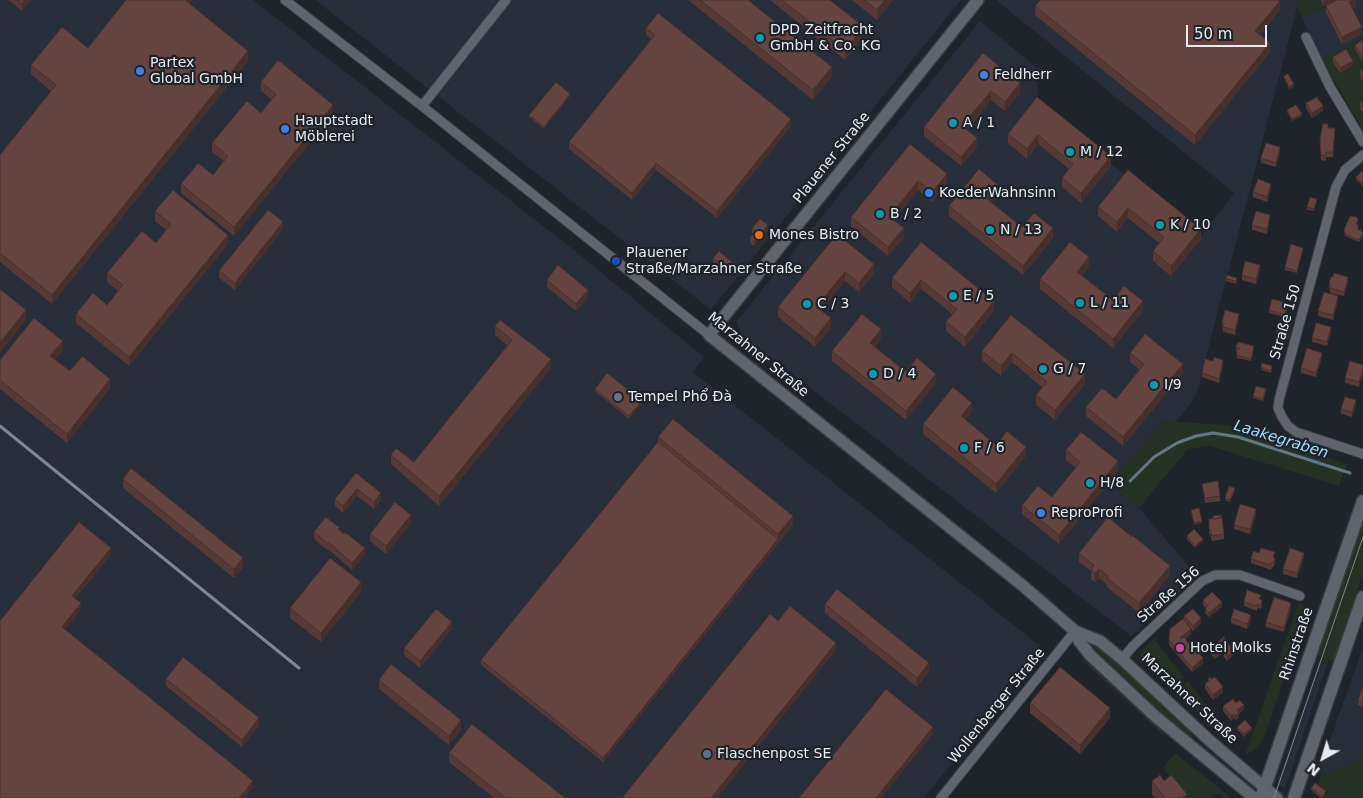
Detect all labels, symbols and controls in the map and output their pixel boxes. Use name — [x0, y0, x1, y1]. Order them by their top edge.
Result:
scale bar — [1188, 15, 1269, 47]
place label: DPD Zeitfracht GmbH & Co. KG — [770, 22, 881, 54]
text: 50 m — [1194, 25, 1232, 43]
marker: DPD Zeitfracht GmbH & Co. KG — [754, 32, 766, 44]
place label: Partex Global GmbH — [150, 55, 243, 88]
marker: Partex Global GmbH — [134, 65, 146, 77]
place label: Feldherr — [994, 67, 1051, 83]
marker: Feldherr — [978, 69, 990, 81]
street label: Plauener Straße — [790, 109, 874, 207]
place label: Hauptstadt Möblerei — [295, 113, 373, 146]
place label: A / 1 — [963, 115, 995, 131]
marker: A / 1 — [947, 117, 959, 129]
marker: Hauptstadt Möblerei — [279, 123, 291, 135]
place label: M / 12 — [1080, 144, 1124, 160]
marker: M / 12 — [1064, 146, 1076, 158]
place label: KoederWahnsinn — [939, 185, 1056, 201]
marker: KoederWahnsinn — [923, 187, 935, 199]
place label: B / 2 — [890, 206, 922, 222]
marker: B / 2 — [874, 208, 886, 220]
place label: K / 10 — [1170, 217, 1211, 233]
marker: K / 10 — [1154, 219, 1166, 231]
place label: N / 13 — [1000, 222, 1042, 238]
marker: N / 13 — [984, 224, 996, 236]
place label: Mones Bistro — [769, 227, 859, 243]
marker: Mones Bistro — [753, 229, 765, 241]
place label: Plauener Straße/Marzahner Straße — [626, 245, 802, 278]
marker: Plauener Straße/Marzahner Straße — [610, 255, 622, 267]
street label: Straße 150 — [1267, 283, 1305, 361]
place label: E / 5 — [963, 288, 994, 304]
marker: E / 5 — [947, 290, 959, 302]
place label: L / 11 — [1090, 295, 1129, 311]
place label: C / 3 — [817, 296, 849, 312]
marker: L / 11 — [1074, 297, 1086, 309]
marker: C / 3 — [801, 298, 813, 310]
street label: Marzahner Straße — [704, 309, 812, 401]
place label: G / 7 — [1053, 361, 1086, 377]
marker: G / 7 — [1037, 363, 1049, 375]
place label: D / 4 — [883, 366, 916, 382]
marker: D / 4 — [867, 368, 879, 380]
place label: I/9 — [1164, 377, 1182, 393]
marker: I/9 — [1148, 379, 1160, 391]
place label: Tempel Phổ Đà — [628, 389, 732, 405]
marker: Tempel Phổ Đà — [612, 391, 624, 403]
water label: Laakegraben — [1232, 417, 1330, 463]
place label: F / 6 — [974, 440, 1005, 456]
marker: F / 6 — [958, 442, 970, 454]
place label: H/8 — [1100, 475, 1124, 491]
marker: H/8 — [1084, 477, 1096, 489]
place label: ReproProfi — [1051, 505, 1123, 521]
marker: ReproProfi — [1035, 507, 1047, 519]
street label: Straße 156 — [1134, 563, 1204, 627]
street label: Rhinstraße — [1277, 605, 1317, 683]
place label: Hotel Molks — [1190, 640, 1271, 656]
marker: Hotel Molks — [1174, 642, 1186, 654]
street label: Wollenberger Straße — [945, 645, 1049, 767]
street label: Marzahner Straße — [1138, 650, 1240, 748]
north arrow — [1298, 733, 1348, 783]
place label: Flaschenpost SE — [717, 746, 831, 762]
marker: Flaschenpost SE — [701, 748, 713, 760]
text: N — [1304, 760, 1323, 780]

